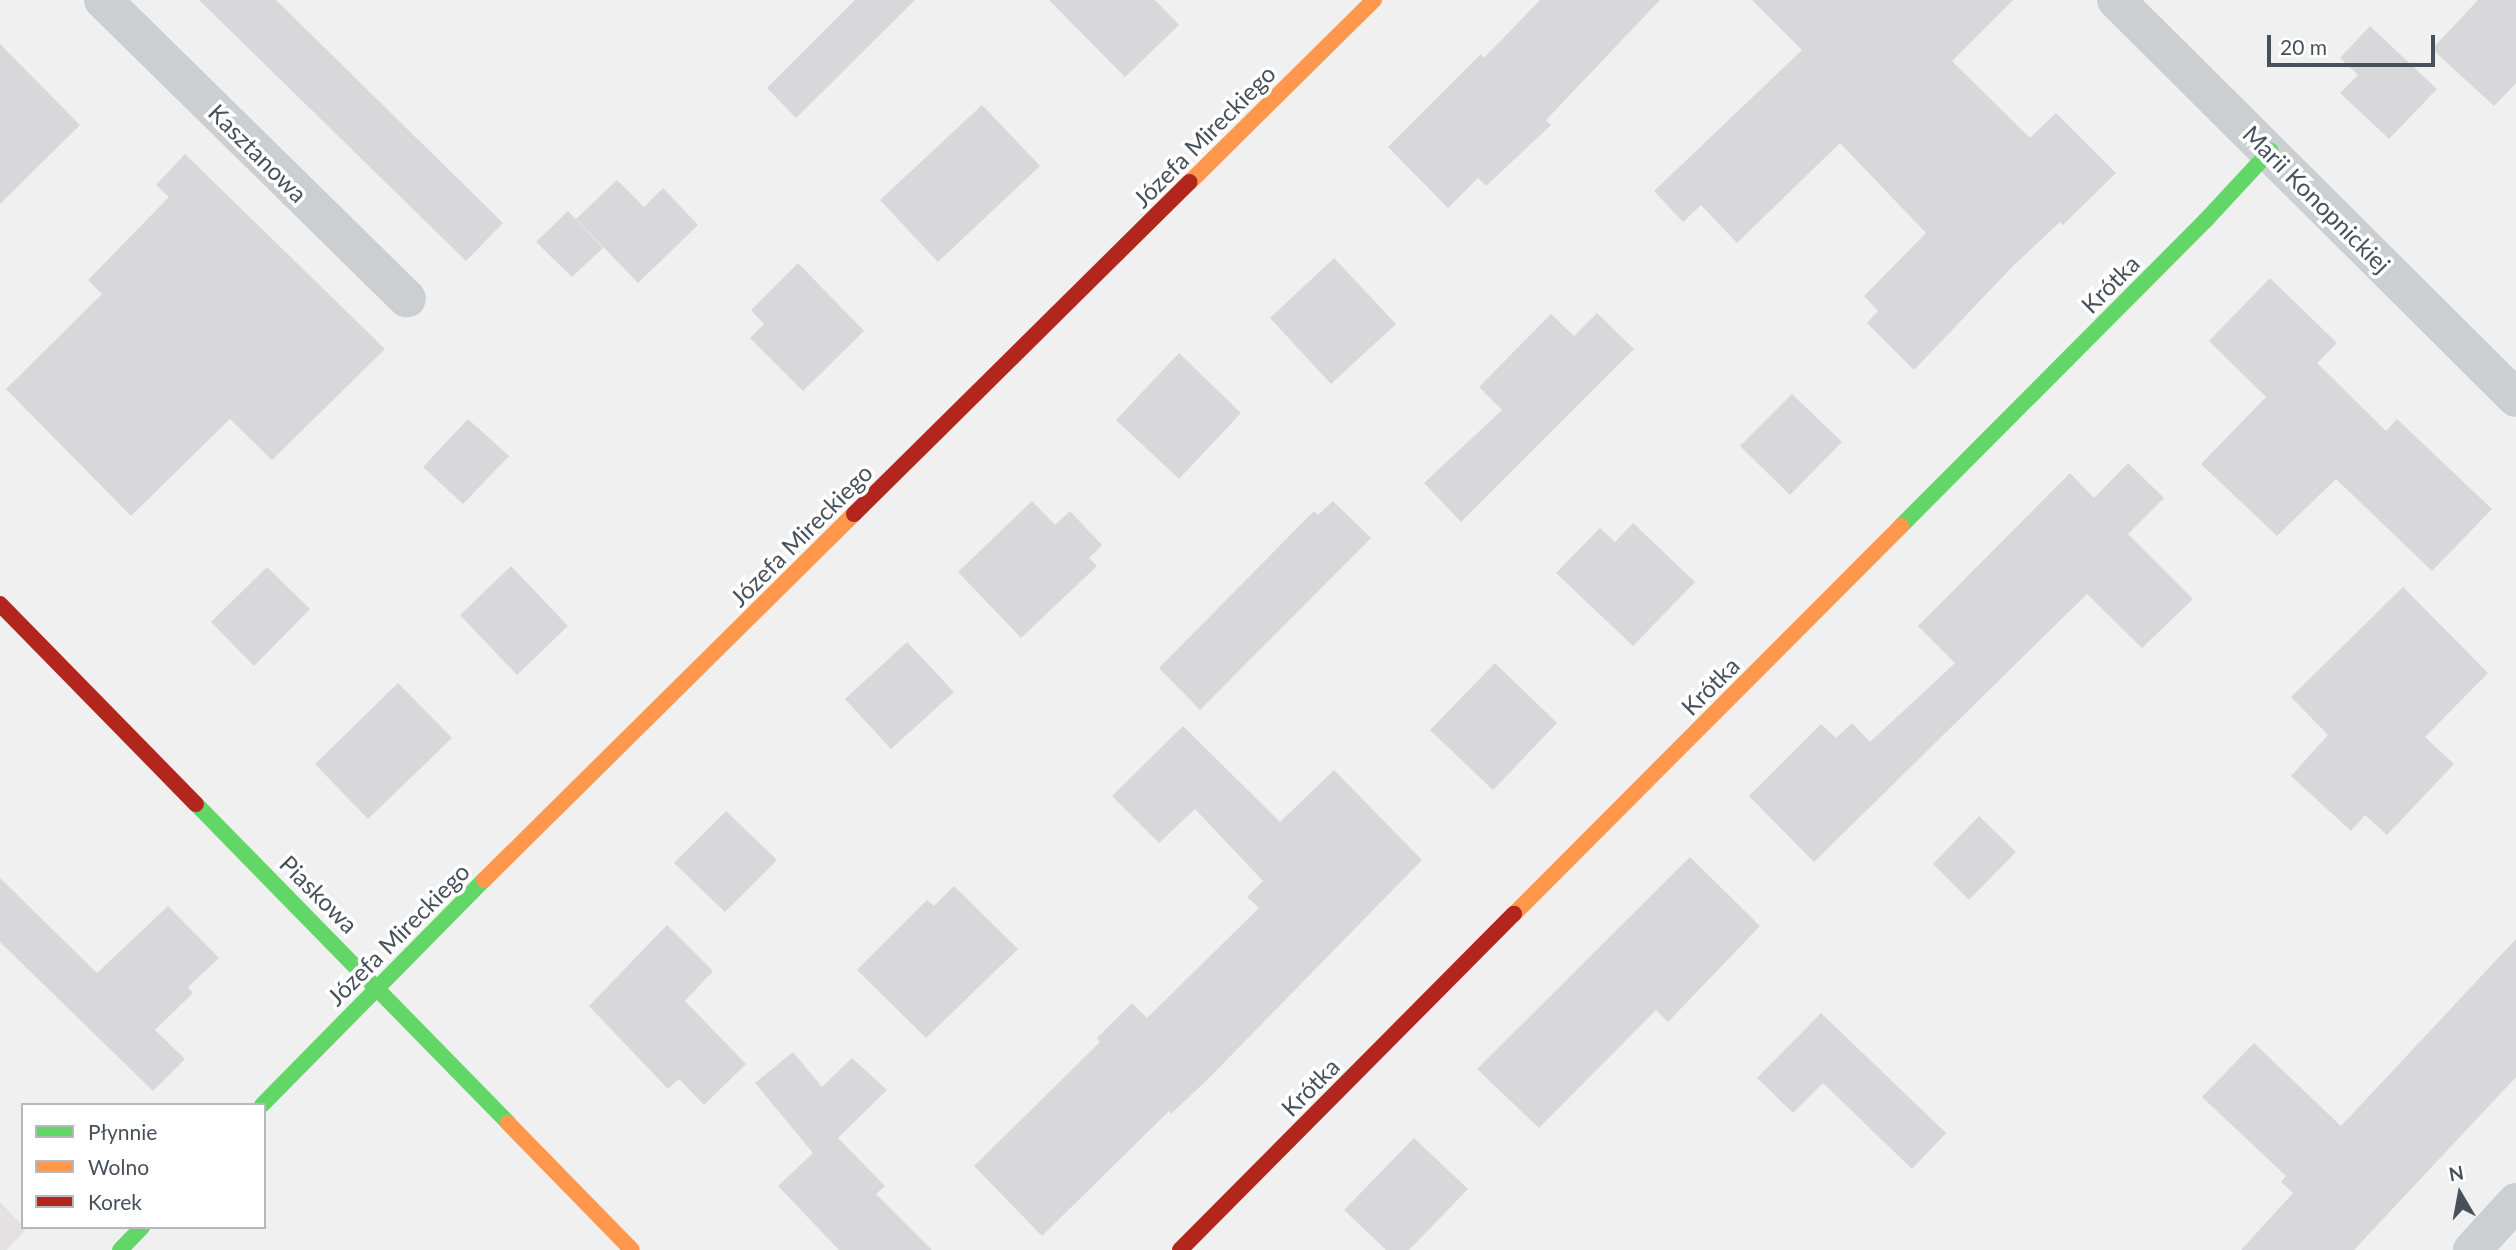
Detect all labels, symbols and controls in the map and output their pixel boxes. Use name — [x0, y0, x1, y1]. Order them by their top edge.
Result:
scale bar — [2271, 21, 2439, 65]
text: 20 m — [2280, 34, 2327, 59]
street label: Józefa Mireckiego — [1127, 59, 1281, 213]
street label: Kasztanowa — [203, 98, 313, 208]
street label: Marii Konopnickiej — [2237, 119, 2397, 279]
street label: Krótka — [2075, 249, 2145, 319]
street label: Józefa Mireckiego — [724, 458, 878, 612]
street label: Krótka — [1675, 651, 1745, 721]
street label: Piaskowa — [274, 849, 364, 939]
street label: Józefa Mireckiego — [321, 857, 475, 1011]
street label: Krótka — [1275, 1052, 1345, 1122]
legend — [21, 1103, 266, 1229]
text: Płynnie — [88, 1119, 157, 1144]
text: Wolno — [88, 1154, 149, 1179]
north arrow — [2425, 1159, 2495, 1229]
text: N — [2447, 1160, 2465, 1185]
text: Korek — [88, 1189, 142, 1214]

